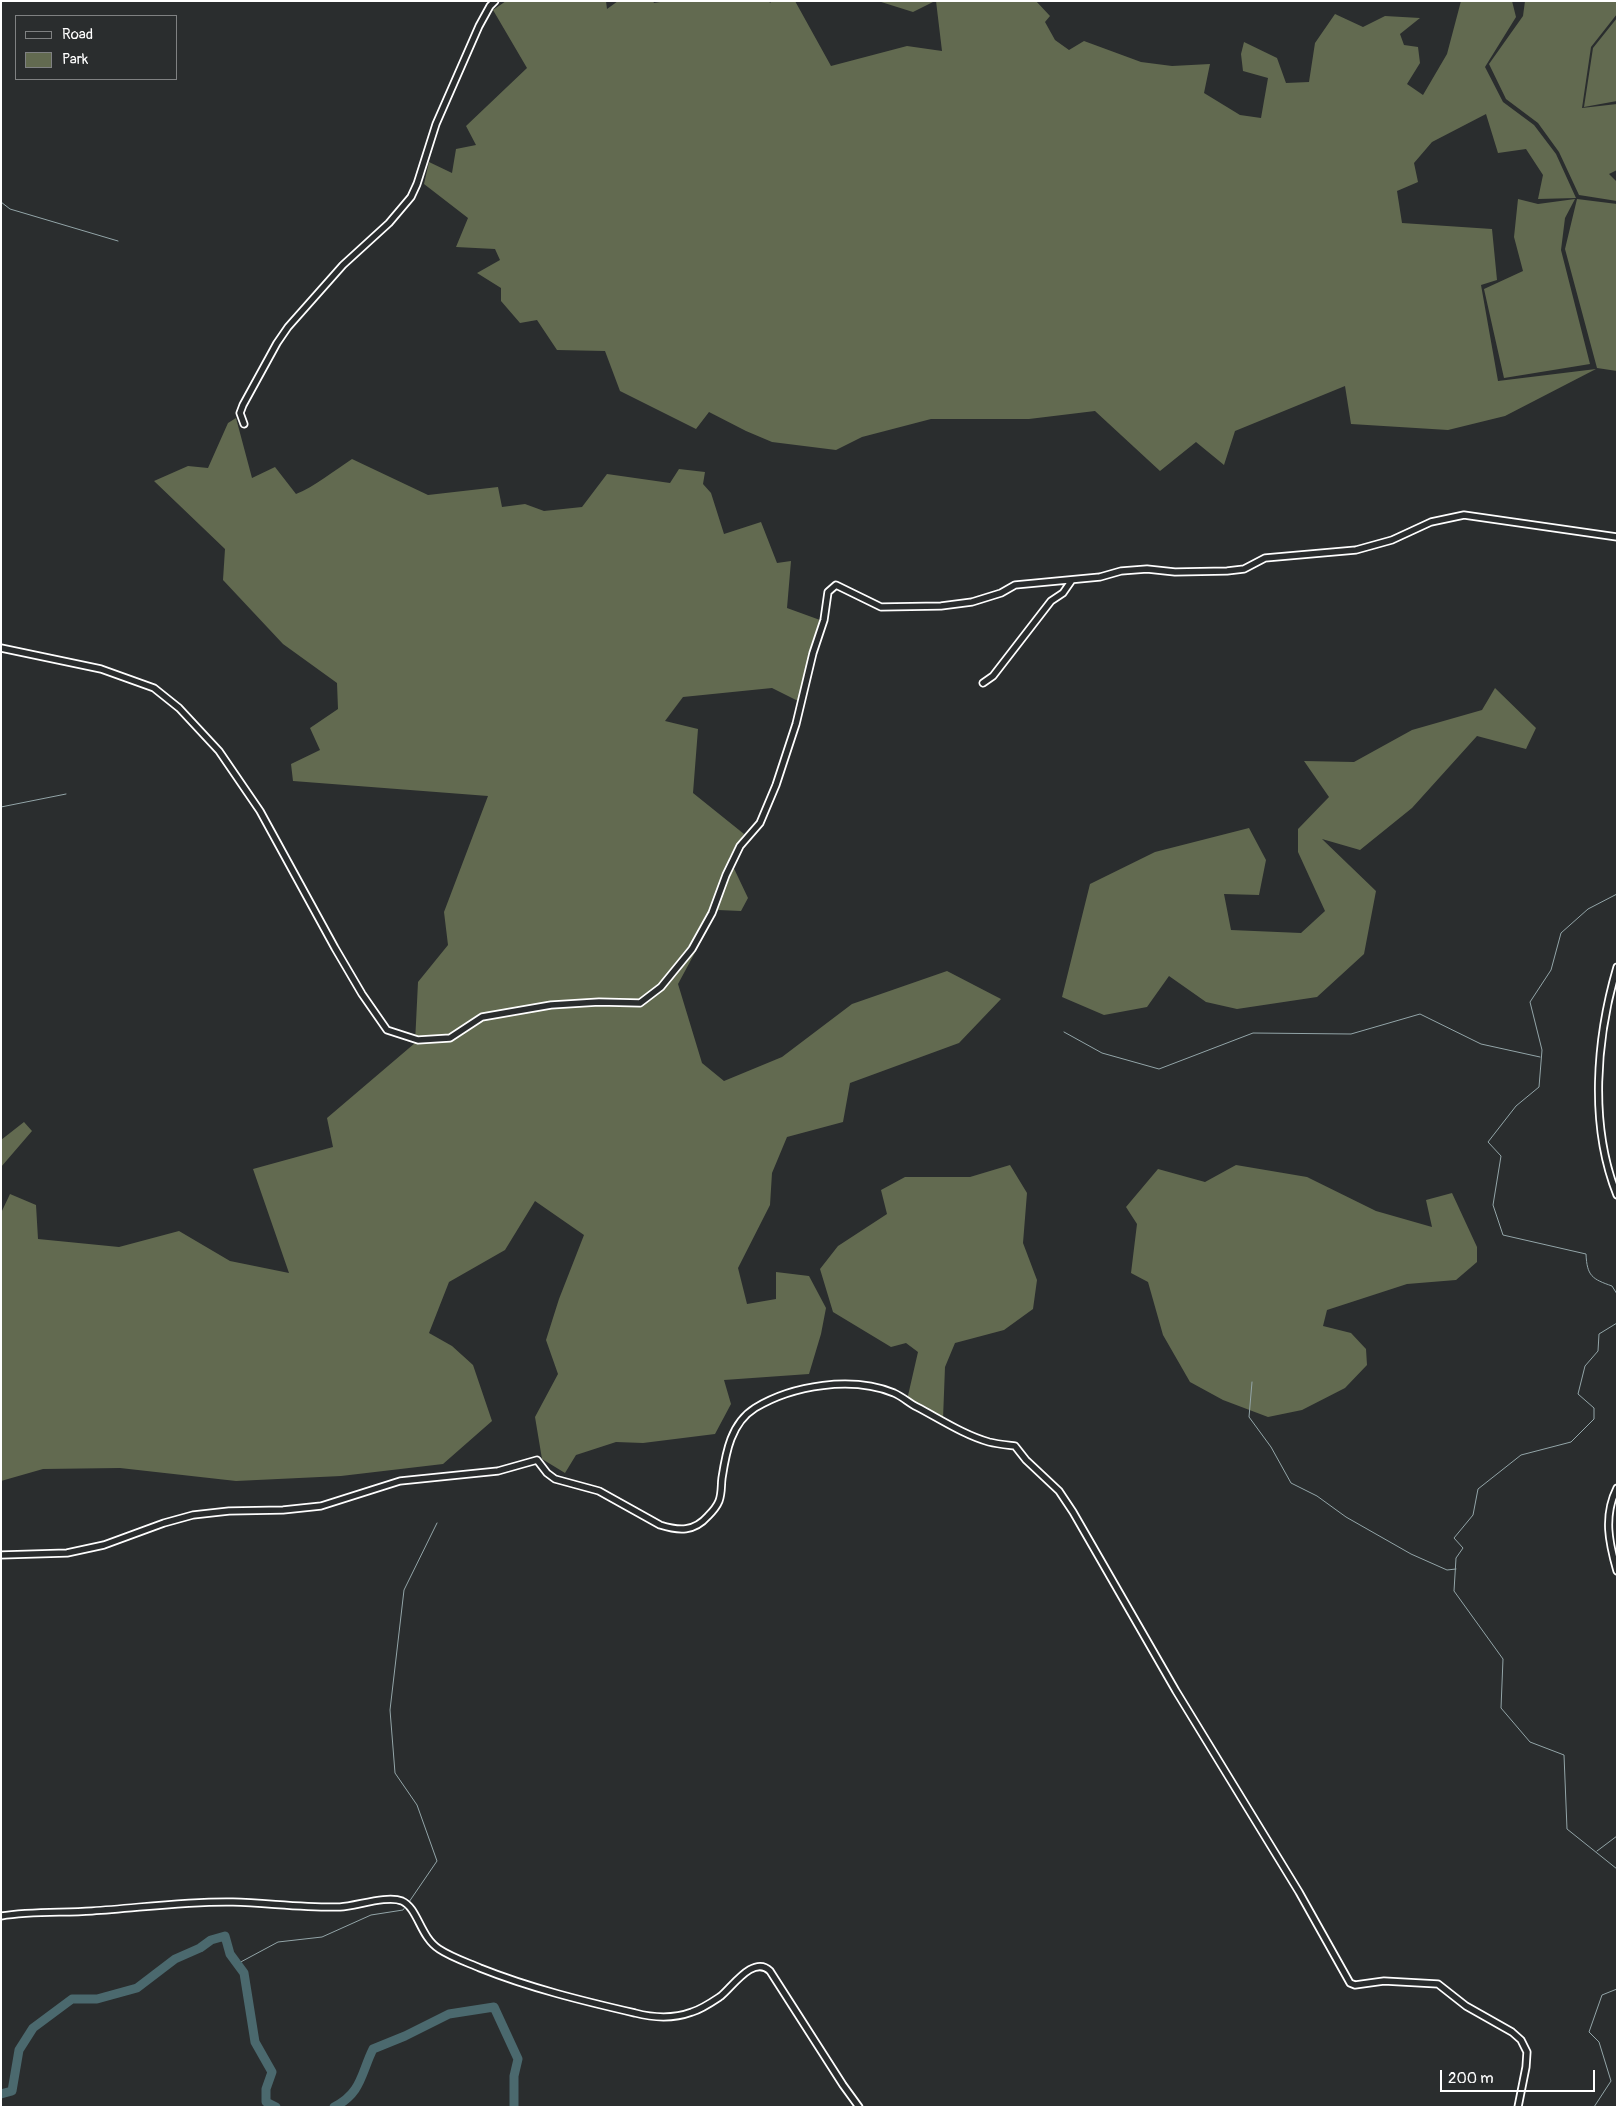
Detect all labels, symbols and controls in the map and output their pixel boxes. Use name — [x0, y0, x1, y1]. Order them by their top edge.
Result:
legend — [15, 15, 178, 80]
text: Road — [62, 25, 93, 44]
text: Park — [62, 50, 88, 69]
scale bar — [1443, 2060, 1598, 2092]
text: 200 m — [1448, 2069, 1493, 2088]

